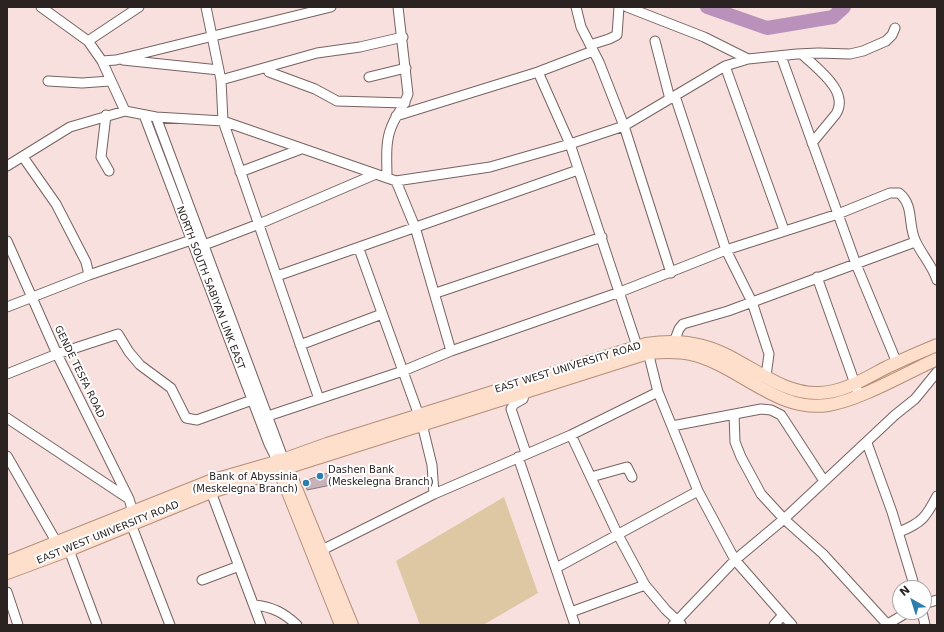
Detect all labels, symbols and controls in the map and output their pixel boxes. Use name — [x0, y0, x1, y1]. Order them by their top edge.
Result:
street label: NORTH SOUTH SABIYAN LINK EAST — [173, 205, 247, 371]
street label: GENDE TESFA ROAD — [51, 324, 107, 420]
street label: EAST WEST UNIVERSITY ROAD — [493, 340, 643, 396]
place label: Dashen Bank (Meskelegna Branch) — [328, 464, 434, 488]
place label: Bank of Abyssinia (Meskelegna Branch) — [192, 471, 298, 494]
marker: Dashen Bank (Meskelegna Branch) — [315, 471, 325, 481]
marker: Bank of Abyssinia (Meskelegna Branch) — [301, 478, 311, 488]
street label: EAST WEST UNIVERSITY ROAD — [35, 499, 181, 567]
north arrow — [892, 580, 932, 620]
text: N — [897, 583, 912, 599]

